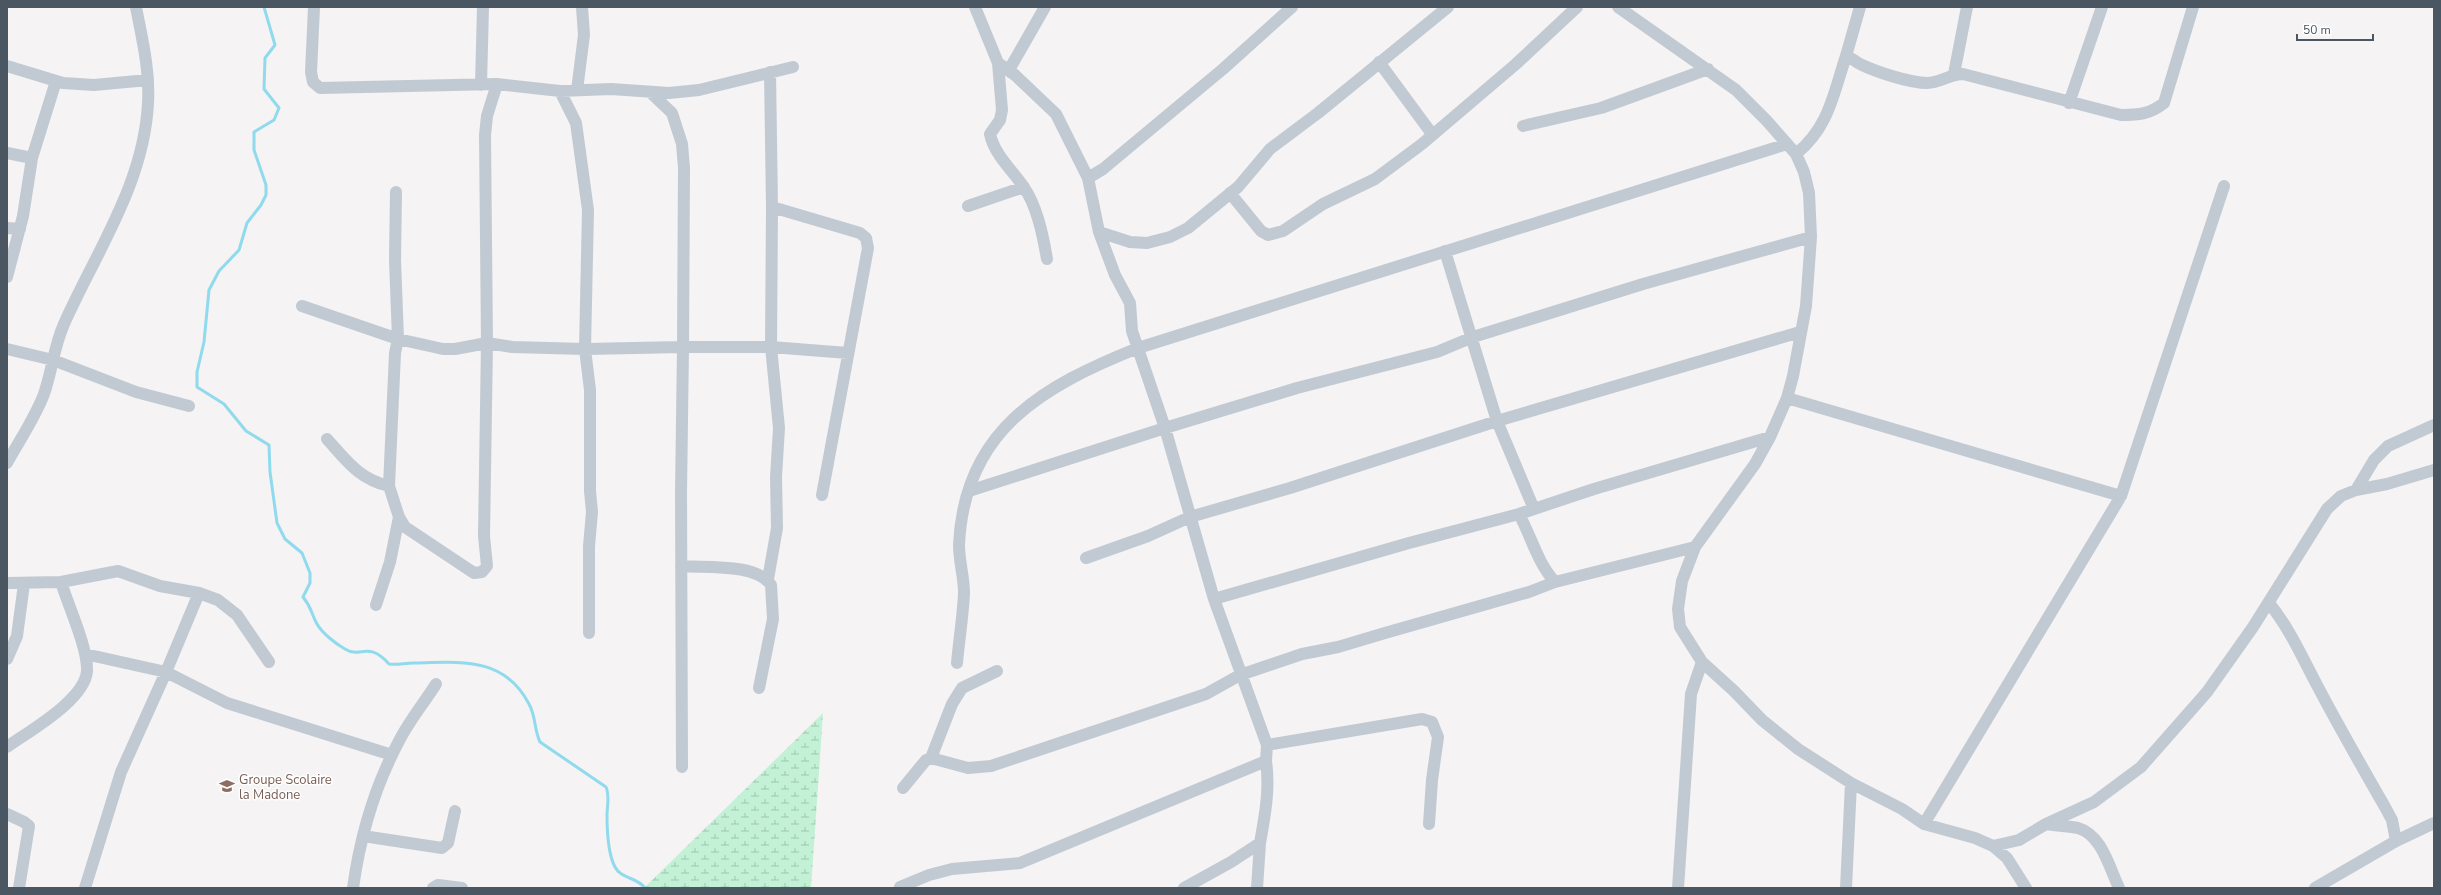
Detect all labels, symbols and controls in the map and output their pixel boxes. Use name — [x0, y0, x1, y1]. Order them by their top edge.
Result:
scale bar — [2297, 16, 2373, 42]
text: 50 m — [2303, 22, 2331, 38]
place label: Groupe Scolaire la Madone — [239, 771, 332, 804]
school or university icon: Groupe Scolaire la Madone — [218, 777, 236, 795]

